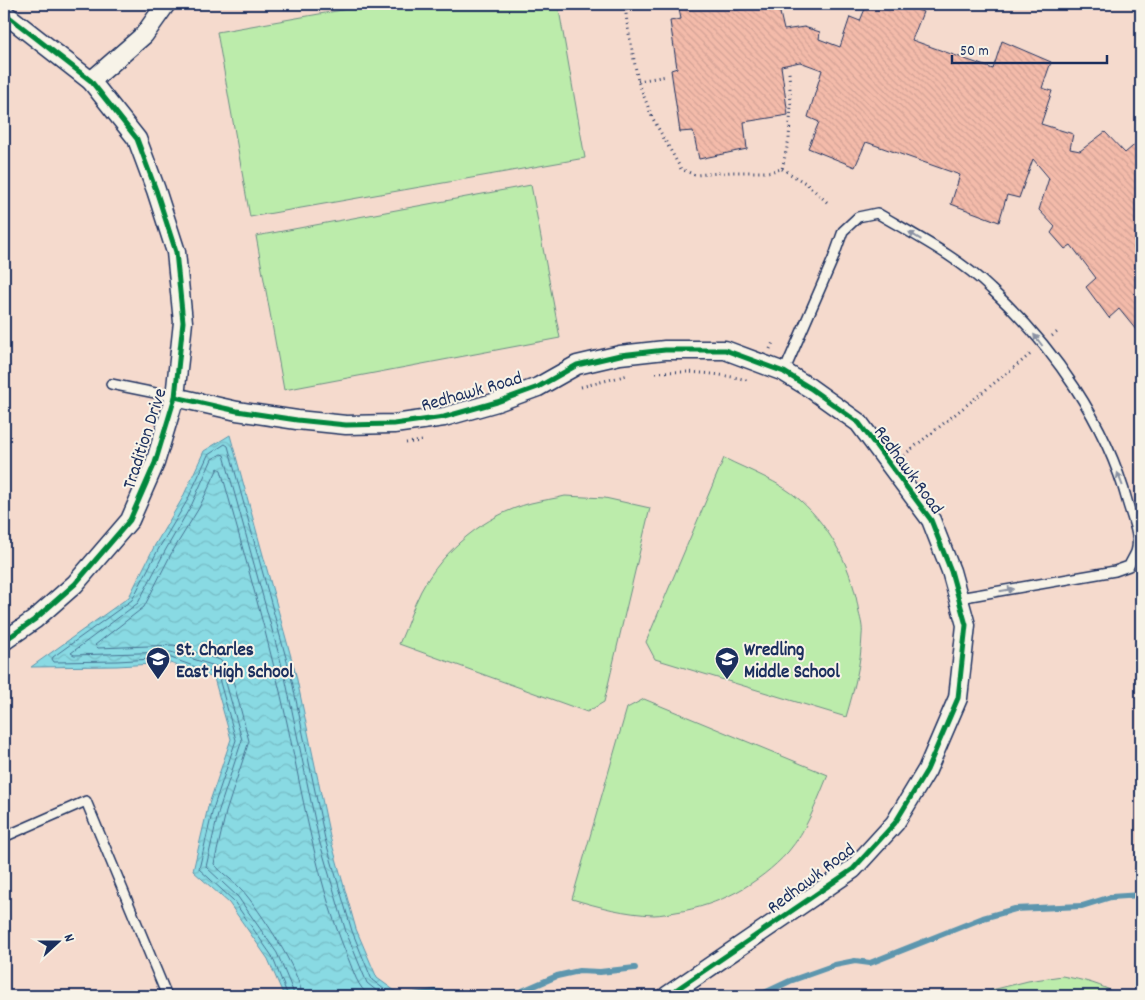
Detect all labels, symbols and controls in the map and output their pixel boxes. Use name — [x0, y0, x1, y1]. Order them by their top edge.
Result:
scale bar — [952, 32, 1108, 64]
text: 50 m — [960, 41, 989, 63]
one-way arrow — [908, 231, 921, 240]
one-way arrow — [1033, 334, 1044, 347]
street label: Redhawk Road — [418, 366, 526, 421]
street label: Tradition Drive — [117, 385, 175, 493]
street label: Redhawk Road — [866, 421, 949, 521]
one-way arrow — [1116, 471, 1124, 486]
one-way arrow — [1000, 585, 1016, 593]
place label: St. Charles East High School — [176, 638, 294, 687]
place label: Wredling Middle School — [744, 638, 840, 687]
school or university icon: St. Charles East High School — [145, 646, 171, 680]
school or university icon: Wredling Middle School — [714, 646, 740, 680]
street label: Redhawk Road — [762, 838, 862, 922]
north arrow — [32, 918, 82, 968]
text: N — [58, 931, 79, 945]

